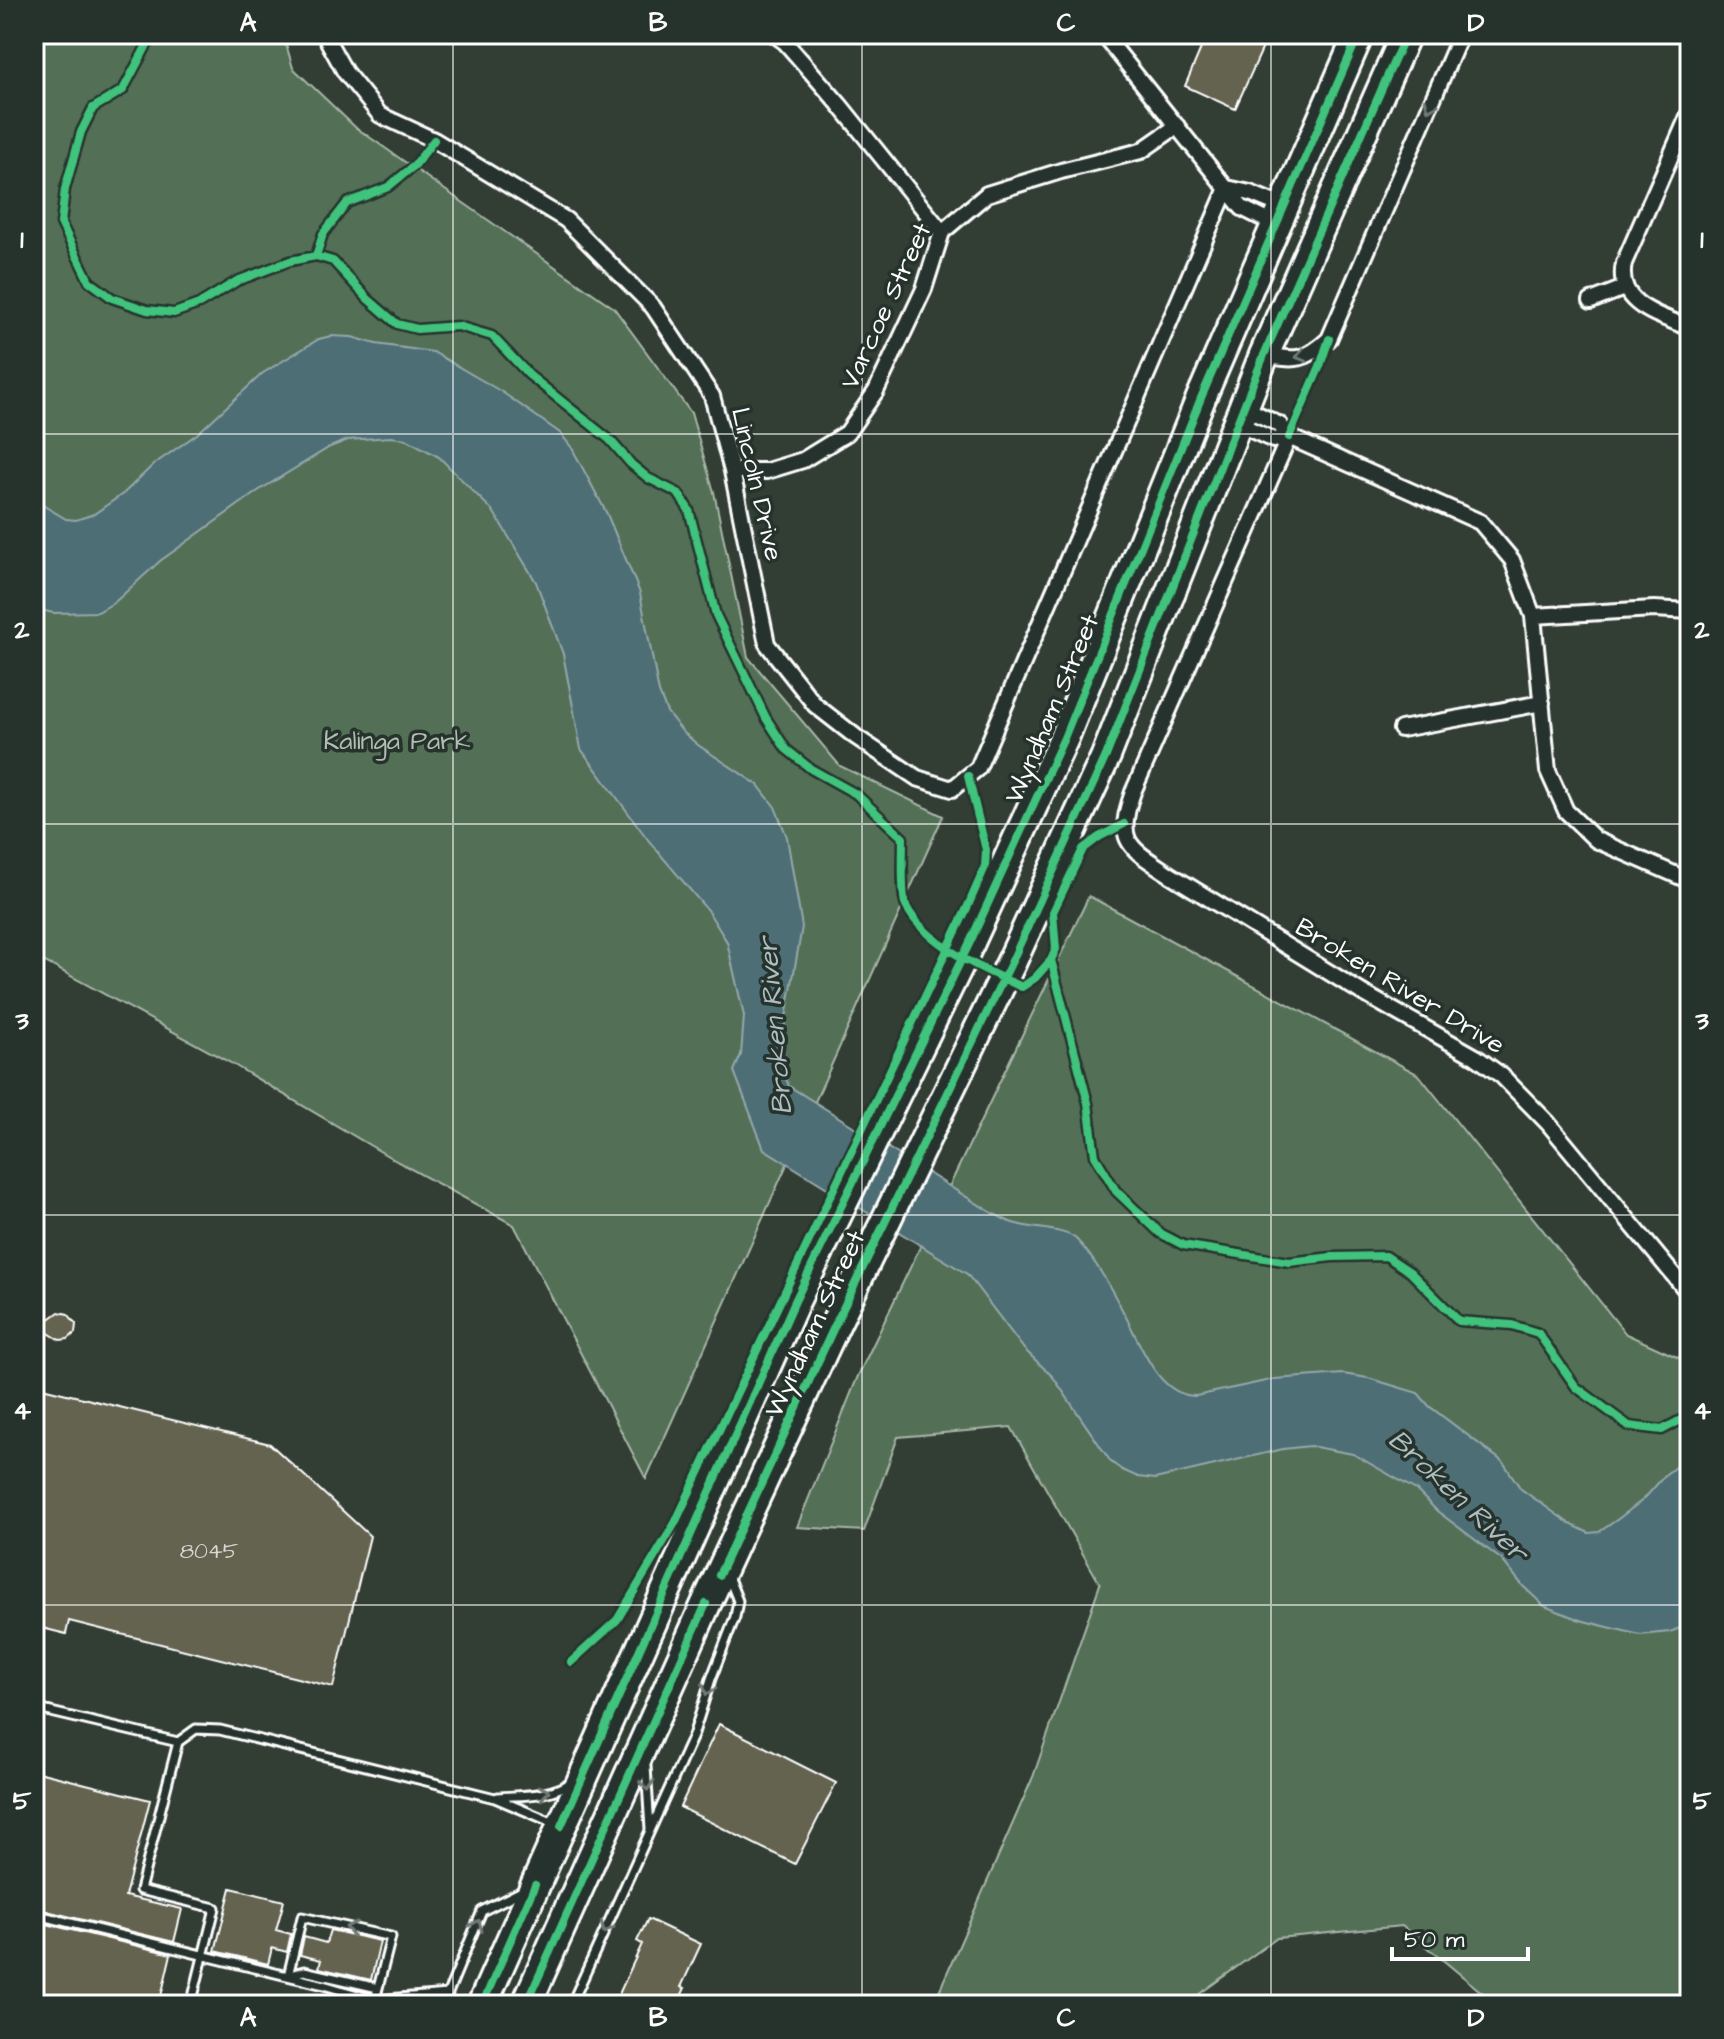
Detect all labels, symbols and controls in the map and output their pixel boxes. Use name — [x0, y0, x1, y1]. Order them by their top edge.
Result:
text: A — [240, 5, 257, 41]
text: B — [649, 5, 668, 41]
text: C — [1057, 5, 1076, 41]
text: D — [1468, 5, 1485, 41]
one-way arrow — [1424, 97, 1440, 112]
street label: Varcoe Street — [832, 217, 940, 395]
text: 1 — [20, 222, 24, 258]
text: 1 — [1700, 222, 1704, 258]
one-way arrow — [1295, 346, 1308, 363]
street label: Lincoln Drive — [722, 404, 792, 564]
street label: Wyndham Street — [996, 609, 1110, 810]
text: 2 — [14, 612, 30, 648]
text: 2 — [1694, 612, 1710, 648]
park label: Kalinga Park — [323, 723, 471, 761]
street label: Broken River Drive — [1289, 909, 1511, 1063]
water label: Broken River — [748, 933, 802, 1116]
text: 3 — [14, 1003, 29, 1039]
text: 3 — [1694, 1003, 1709, 1039]
street label: Wyndham Street — [756, 1224, 876, 1424]
text: 4 — [13, 1393, 31, 1429]
text: 4 — [1693, 1393, 1711, 1429]
water label: Broken River — [1380, 1421, 1538, 1573]
house number: 8045 — [180, 1536, 239, 1567]
one-way arrow — [701, 1682, 717, 1696]
one-way arrow — [638, 1779, 655, 1792]
text: 5 — [13, 1783, 32, 1819]
text: 5 — [1693, 1783, 1712, 1819]
one-way arrow — [537, 1784, 551, 1801]
scale bar — [1392, 1911, 1528, 1961]
one-way arrow — [467, 1919, 483, 1933]
one-way arrow — [345, 1920, 358, 1937]
one-way arrow — [600, 1920, 616, 1935]
text: 50 m — [1404, 1923, 1465, 1957]
text: A — [240, 2000, 257, 2036]
text: B — [649, 2000, 668, 2036]
text: C — [1057, 2000, 1076, 2036]
text: D — [1468, 2000, 1485, 2036]

